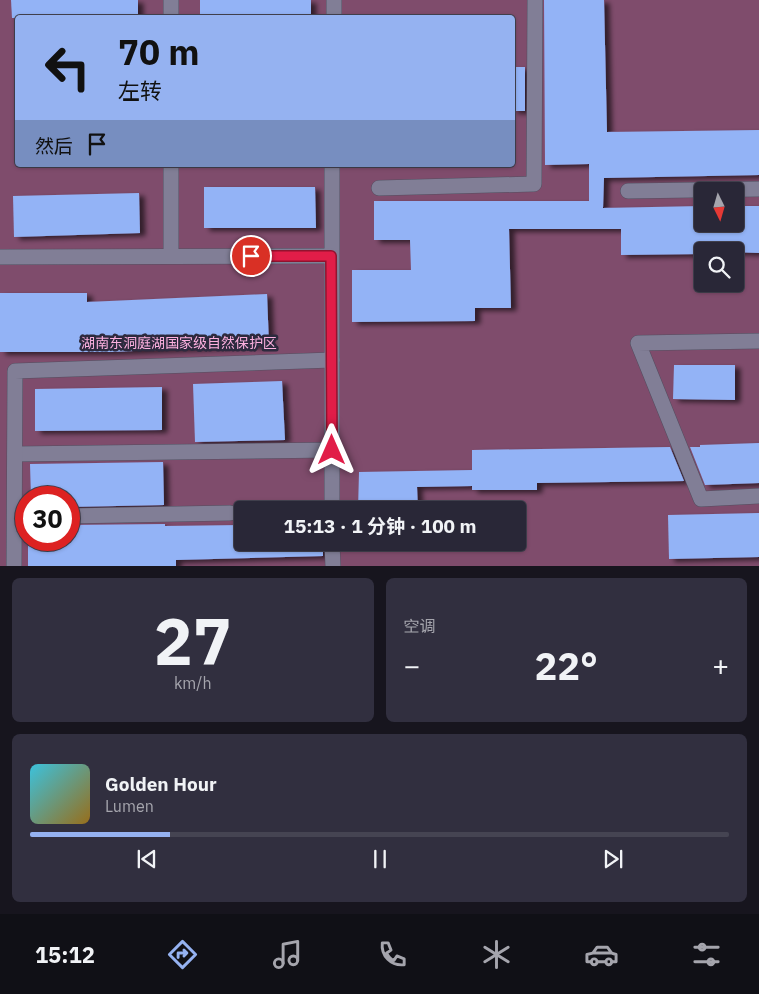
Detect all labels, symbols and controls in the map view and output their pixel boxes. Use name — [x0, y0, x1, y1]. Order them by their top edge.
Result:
text: 70 m — [118, 29, 200, 75]
icon: left — [35, 35, 100, 100]
text: 左转 — [118, 76, 162, 105]
icon: arrive — [83, 130, 111, 158]
text: 然后 — [35, 134, 73, 158]
north arrow — [694, 182, 744, 232]
map controls — [694, 182, 744, 292]
pin — [230, 235, 272, 277]
icon: arrive — [237, 242, 265, 270]
button: search — [694, 242, 744, 292]
park label: 湖南东洞庭湖国家级自然保护区 — [81, 334, 277, 352]
position arrow — [305, 423, 357, 475]
speed limit sign: 30 — [15, 486, 80, 551]
text: 15:13 · 1 分钟 · 100 m — [284, 514, 476, 538]
text: 27 — [154, 598, 232, 683]
text: 空调 — [404, 616, 436, 636]
text: 22° — [535, 641, 598, 690]
text: − — [404, 647, 420, 684]
text: + — [712, 647, 729, 684]
text: km/h — [174, 673, 212, 693]
text: Golden Hour — [105, 772, 217, 796]
text: Lumen — [105, 796, 154, 816]
icon: previous — [133, 845, 161, 873]
icon: pause — [366, 845, 394, 873]
icon: next — [599, 845, 627, 873]
icon: directions — [165, 937, 200, 972]
icon: music — [270, 937, 305, 972]
icon: phone — [375, 937, 410, 972]
icon: climate — [479, 937, 514, 972]
icon: car — [584, 937, 619, 972]
icon: filters — [689, 937, 724, 972]
text: 15:12 — [35, 940, 95, 969]

